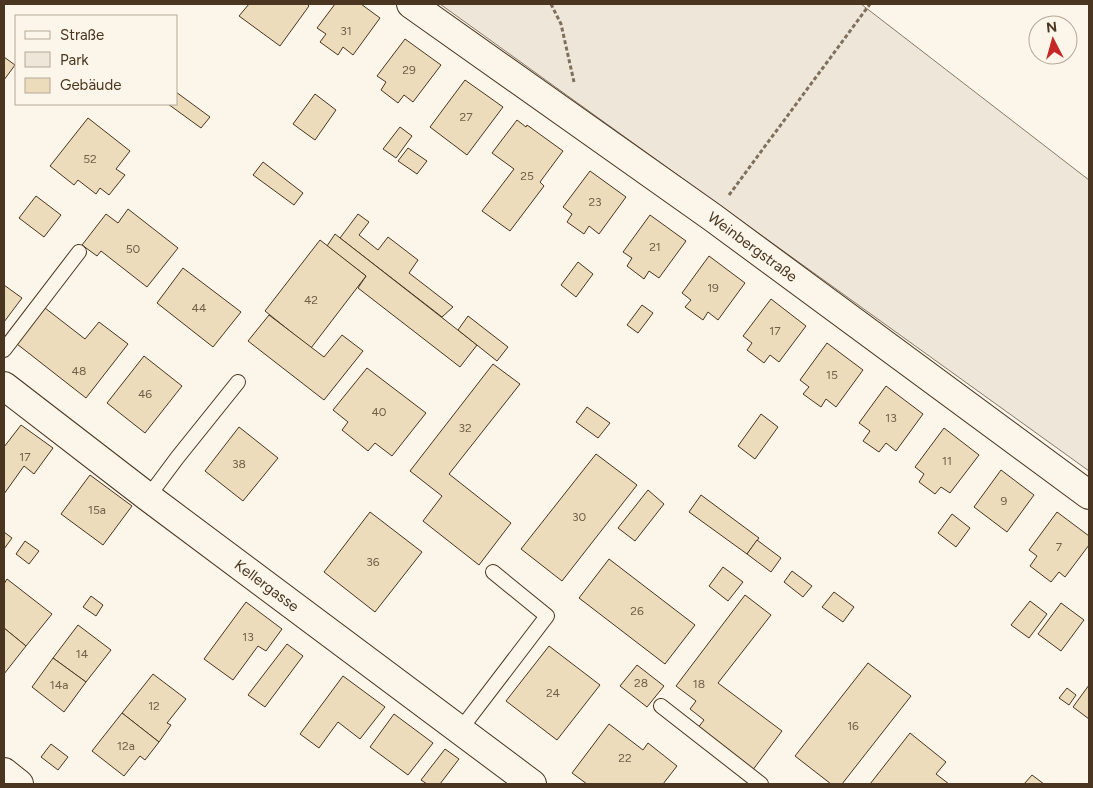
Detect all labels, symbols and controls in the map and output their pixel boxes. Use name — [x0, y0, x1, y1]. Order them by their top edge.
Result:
legend — [15, 15, 178, 105]
north arrow — [1028, 15, 1078, 65]
text: N — [1045, 19, 1058, 37]
house number: 31 — [340, 24, 352, 38]
text: Straße — [60, 26, 104, 44]
text: Park — [60, 51, 89, 69]
house number: 29 — [402, 63, 416, 77]
text: Gebäude — [60, 76, 121, 94]
house number: 27 — [459, 110, 473, 124]
house number: 52 — [83, 152, 97, 166]
house number: 25 — [520, 169, 534, 183]
house number: 23 — [588, 195, 602, 209]
street label: Weinbergstraße — [704, 208, 801, 286]
house number: 21 — [649, 240, 661, 254]
house number: 50 — [126, 242, 141, 256]
house number: 19 — [707, 281, 719, 295]
house number: 42 — [304, 293, 318, 307]
house number: 44 — [192, 301, 207, 315]
house number: 17 — [769, 324, 781, 338]
house number: 48 — [72, 364, 86, 378]
house number: 15 — [826, 368, 838, 382]
house number: 46 — [138, 387, 152, 401]
house number: 40 — [371, 405, 387, 419]
house number: 13 — [885, 411, 897, 425]
house number: 32 — [458, 421, 472, 435]
house number: 17 — [19, 450, 31, 464]
house number: 11 — [942, 454, 952, 468]
house number: 38 — [232, 457, 246, 471]
house number: 9 — [1001, 494, 1008, 508]
house number: 15a — [88, 503, 106, 517]
house number: 30 — [572, 510, 586, 524]
house number: 7 — [1056, 540, 1063, 554]
house number: 36 — [366, 555, 380, 569]
street label: Kellergasse — [231, 556, 302, 616]
house number: 26 — [630, 604, 644, 618]
house number: 13 — [242, 630, 254, 644]
house number: 14 — [76, 647, 89, 661]
house number: 28 — [634, 676, 648, 690]
house number: 18 — [693, 677, 705, 691]
house number: 14a — [50, 678, 68, 692]
house number: 24 — [546, 686, 561, 700]
house number: 12 — [148, 699, 160, 713]
house number: 16 — [847, 719, 859, 733]
house number: 12a — [117, 739, 135, 753]
house number: 22 — [618, 751, 632, 765]

